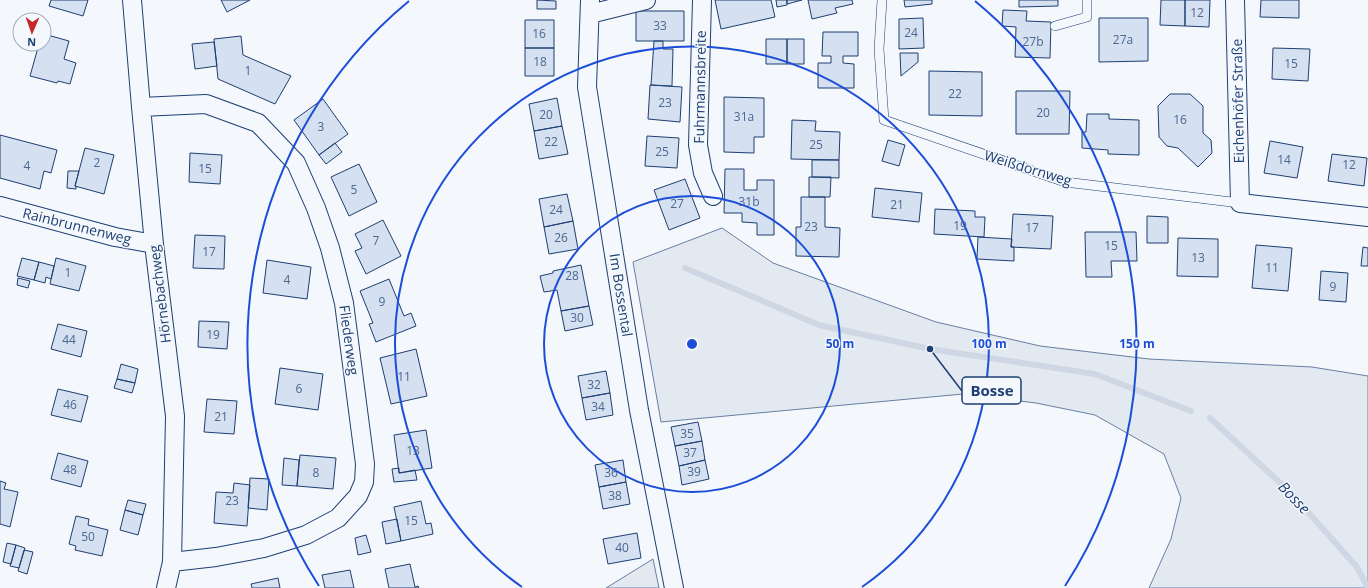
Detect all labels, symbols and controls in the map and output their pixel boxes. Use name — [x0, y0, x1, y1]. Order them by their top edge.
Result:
house number: 12 — [1190, 4, 1204, 21]
north arrow — [12, 12, 52, 52]
house number: 33 — [653, 17, 667, 34]
house number: 24 — [904, 24, 918, 41]
house number: 16 — [532, 25, 546, 42]
street label: Fuhrmannsbreite — [689, 30, 710, 144]
house number: 27a — [1113, 31, 1133, 48]
house number: 27b — [1022, 33, 1044, 50]
text: N — [27, 35, 36, 50]
street label: Eichenhöfer Straße — [1227, 38, 1248, 164]
house number: 18 — [533, 53, 547, 70]
house number: 15 — [1284, 55, 1298, 72]
house number: 1 — [245, 62, 251, 79]
house number: 22 — [948, 85, 962, 102]
house number: 23 — [658, 94, 672, 111]
house number: 20 — [1036, 104, 1050, 121]
house number: 20 — [539, 106, 553, 123]
house number: 31a — [734, 108, 754, 125]
house number: 16 — [1173, 111, 1187, 128]
house number: 3 — [318, 118, 325, 135]
house number: 22 — [544, 133, 558, 150]
house number: 25 — [809, 136, 823, 153]
house number: 25 — [655, 143, 669, 160]
street label: Weißdornweg — [982, 145, 1075, 190]
house number: 14 — [1277, 151, 1291, 168]
house number: 2 — [94, 154, 101, 171]
house number: 12 — [1342, 156, 1356, 173]
house number: 4 — [24, 157, 31, 174]
house number: 15 — [198, 160, 212, 177]
house number: 5 — [351, 181, 358, 198]
house number: 31b — [738, 193, 760, 210]
house number: 27 — [670, 195, 684, 212]
house number: 21 — [890, 196, 904, 213]
house number: 24 — [549, 201, 563, 218]
street label: Rainbrunnenweg — [21, 203, 134, 248]
house number: 19 — [953, 217, 967, 234]
house number: 23 — [804, 218, 818, 235]
house number: 17 — [1025, 219, 1039, 236]
house number: 26 — [554, 229, 568, 246]
house number: 7 — [373, 232, 380, 249]
house number: 15 — [1104, 237, 1118, 254]
street label: Hörnebachweg — [144, 243, 175, 344]
house number: 17 — [202, 243, 216, 260]
house number: 13 — [1191, 249, 1205, 266]
street label: Im Bossental — [606, 252, 637, 338]
house number: 11 — [1265, 259, 1279, 276]
house number: 1 — [65, 264, 71, 281]
house number: 28 — [565, 267, 579, 284]
house number: 4 — [284, 271, 291, 288]
house number: 9 — [1330, 278, 1337, 295]
house number: 9 — [379, 293, 386, 310]
street label: Fliederweg — [335, 304, 364, 377]
house number: 30 — [570, 309, 584, 326]
house number: 19 — [206, 326, 220, 343]
house number: 44 — [62, 331, 76, 348]
text: 50 m — [826, 335, 854, 352]
text: 100 m — [971, 335, 1007, 352]
text: 150 m — [1119, 335, 1155, 352]
centre of rings — [685, 337, 699, 351]
house number: 11 — [397, 368, 411, 385]
house number: 32 — [587, 376, 601, 393]
callout: Bosse — [962, 377, 1021, 404]
house number: 6 — [296, 380, 303, 397]
text: Bosse — [970, 380, 1014, 400]
house number: 46 — [63, 396, 77, 413]
house number: 34 — [591, 398, 605, 415]
house number: 21 — [214, 408, 228, 425]
house number: 35 — [680, 425, 694, 442]
house number: 13 — [406, 442, 420, 459]
house number: 37 — [683, 444, 697, 461]
house number: 48 — [63, 461, 77, 478]
house number: 39 — [687, 463, 701, 480]
house number: 8 — [313, 464, 320, 481]
house number: 36 — [604, 464, 618, 481]
water label: Bosse — [1274, 477, 1315, 518]
house number: 38 — [608, 487, 622, 504]
house number: 23 — [225, 492, 239, 509]
house number: 15 — [404, 512, 418, 529]
house number: 50 — [81, 528, 95, 545]
house number: 40 — [615, 539, 629, 556]

